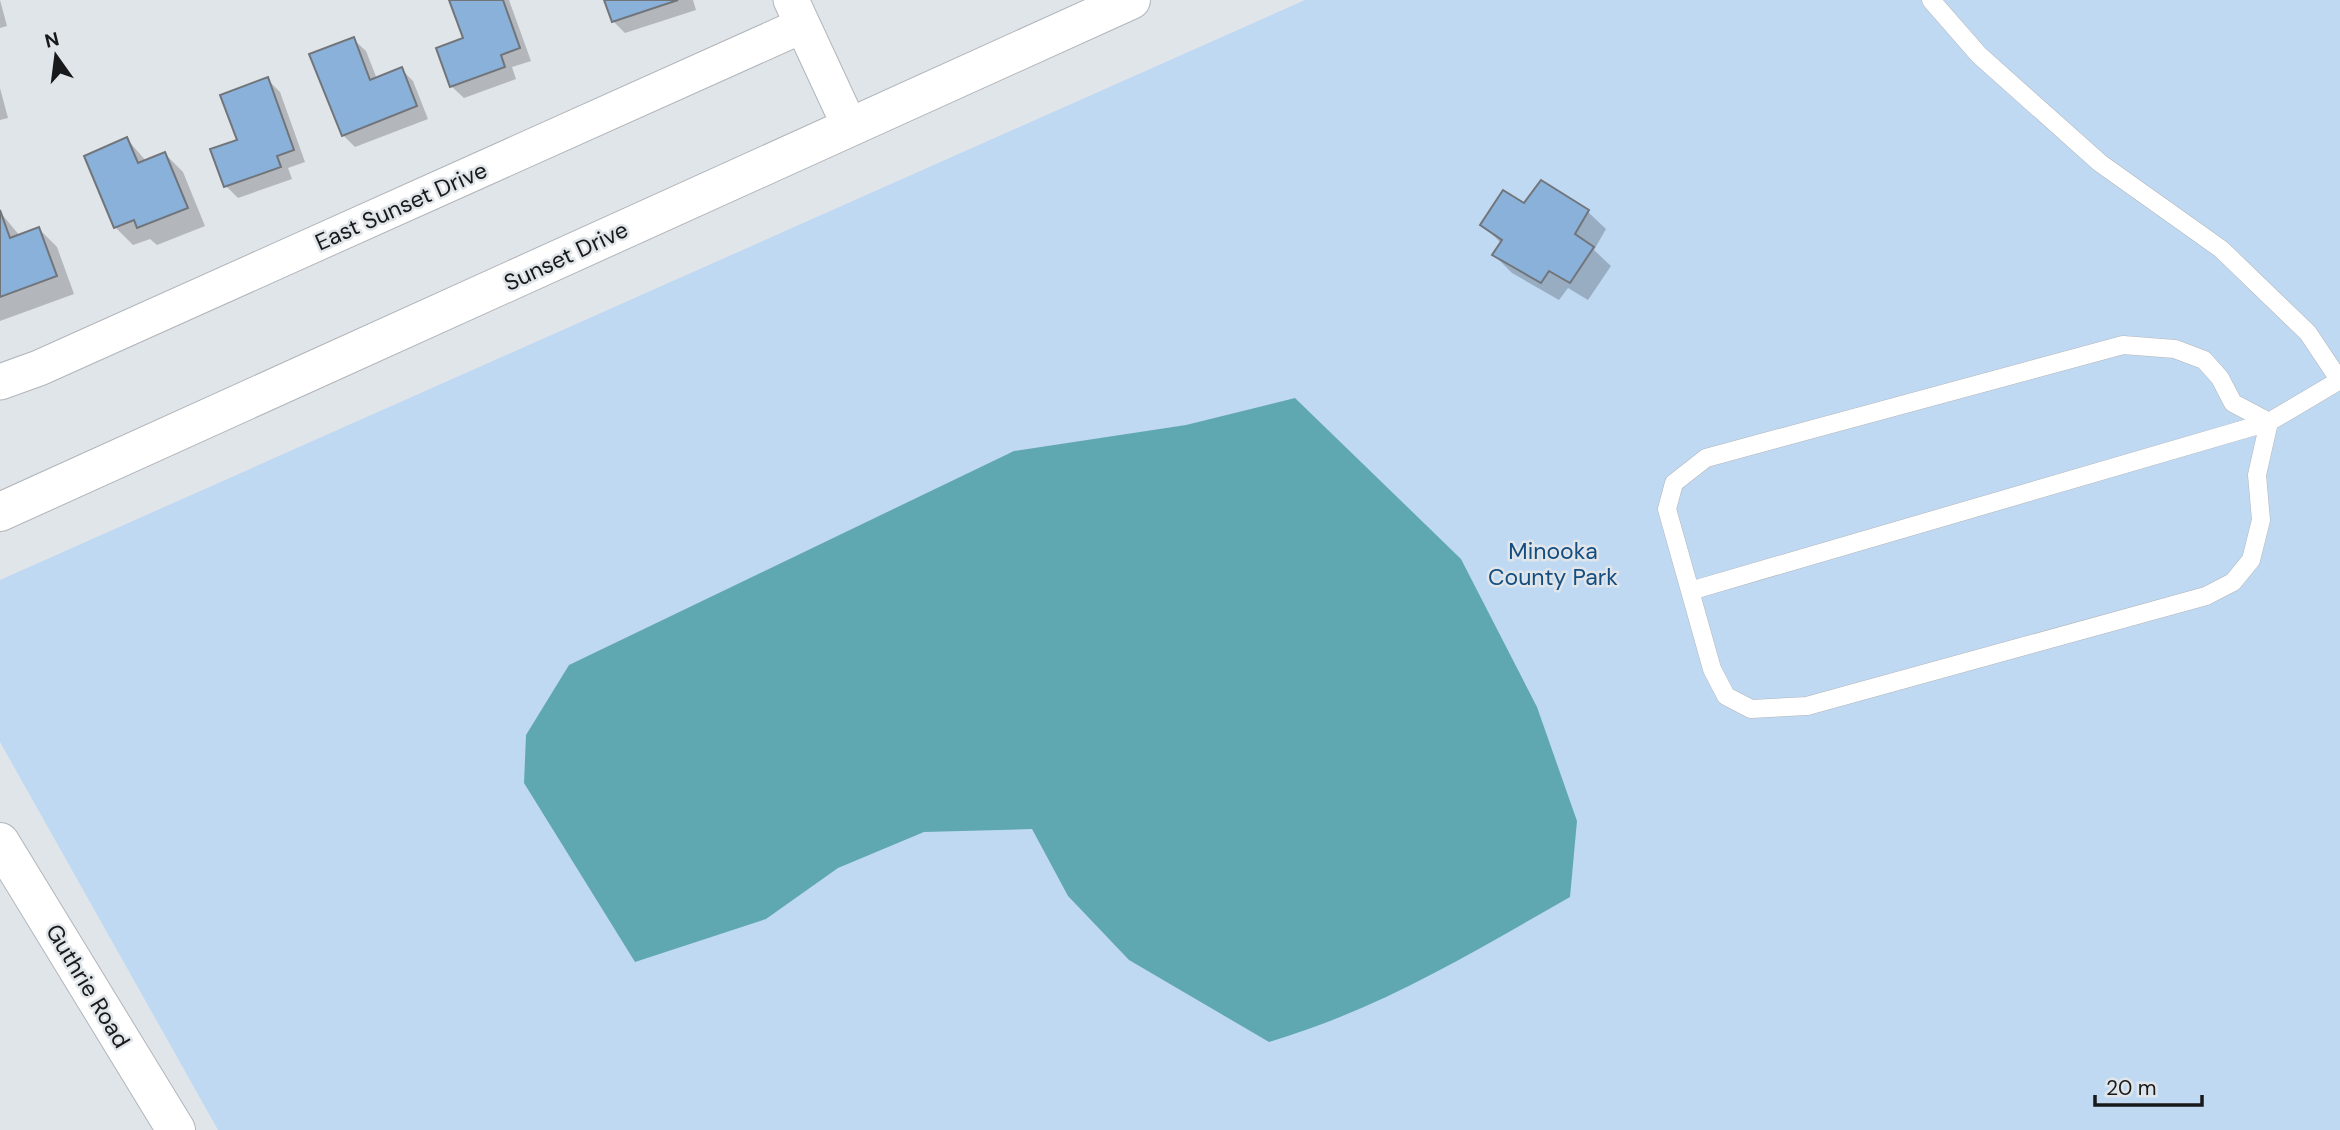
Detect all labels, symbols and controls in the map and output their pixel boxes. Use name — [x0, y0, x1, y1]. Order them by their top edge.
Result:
north arrow — [21, 21, 91, 91]
text: N — [42, 26, 62, 54]
street label: East Sunset Drive — [310, 155, 492, 257]
street label: Sunset Drive — [499, 214, 633, 298]
park label: Minooka County Park — [1488, 536, 1618, 592]
street label: Guthrie Road — [39, 918, 137, 1054]
scale bar — [2095, 1064, 2202, 1108]
text: 20 m — [2106, 1074, 2157, 1102]

